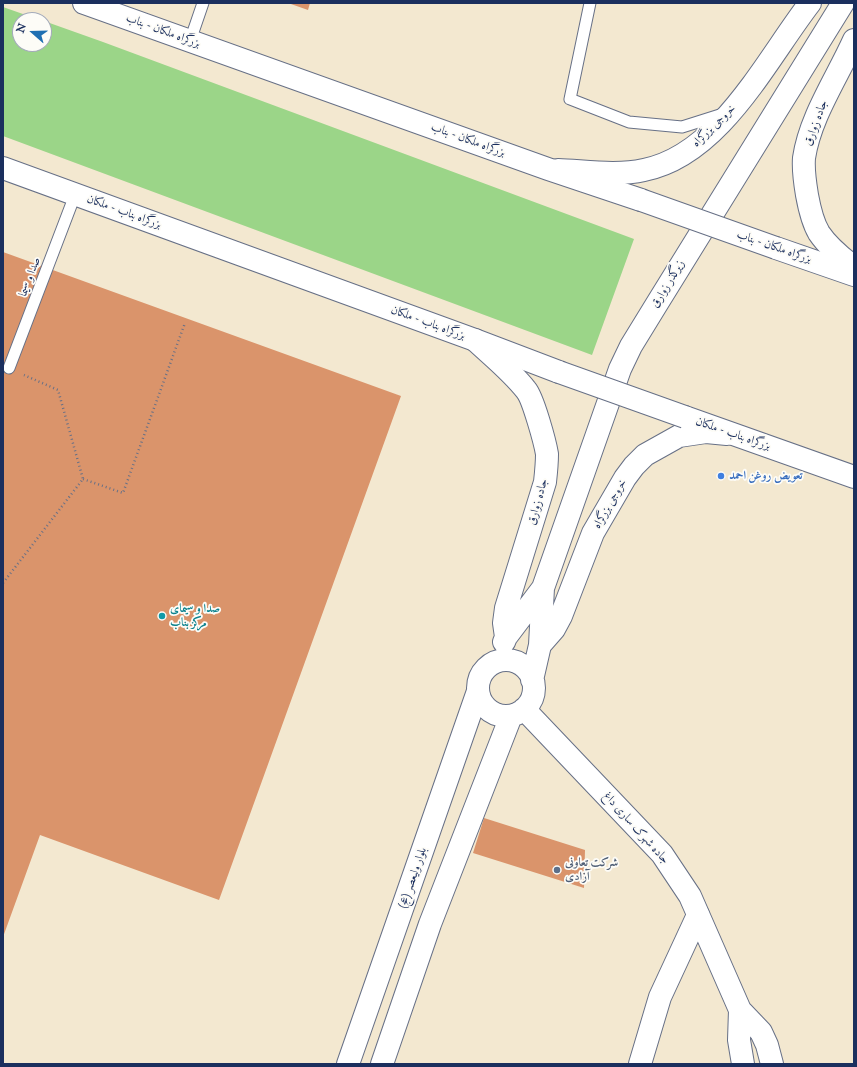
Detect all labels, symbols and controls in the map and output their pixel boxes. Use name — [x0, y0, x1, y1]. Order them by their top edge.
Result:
street label: بزرگراه ملکان - بناب — [124, 11, 202, 51]
north arrow — [12, 12, 52, 52]
text: N — [13, 21, 29, 35]
street label: جاده زوارق — [801, 98, 831, 148]
street label: خروجی بزرگراه — [689, 102, 739, 150]
street label: بزرگراه ملکان - بناب — [429, 120, 507, 160]
street label: بزرگراه بناب - ملکان — [85, 192, 163, 232]
street label: بزرگراه ملکان - بناب — [735, 227, 813, 267]
street label: صدا و سیما — [16, 255, 44, 299]
street label: زیرگذر زوارق — [648, 257, 688, 311]
street label: بزرگراه بناب - ملکان — [389, 303, 467, 343]
street label: بزرگراه بناب - ملکان — [694, 414, 772, 454]
place label: تعویض روغن احمد — [729, 469, 803, 483]
marker: تعویض روغن احمد — [716, 471, 726, 481]
street label: جاده زوارق — [525, 477, 551, 527]
street label: خروجی بزرگراه — [590, 477, 630, 531]
place label: صدا و سیمای مرکز بناب — [170, 602, 220, 630]
marker: صدا و سیمای مرکز بناب — [157, 611, 167, 621]
street label: جاده شهرک ساری داغ — [600, 789, 672, 867]
street label: بلوار ولیعصر (عج) — [396, 846, 430, 910]
place label: شرکت تعاونی آزادی — [565, 856, 618, 884]
marker: شرکت تعاونی آزادی — [552, 865, 562, 875]

